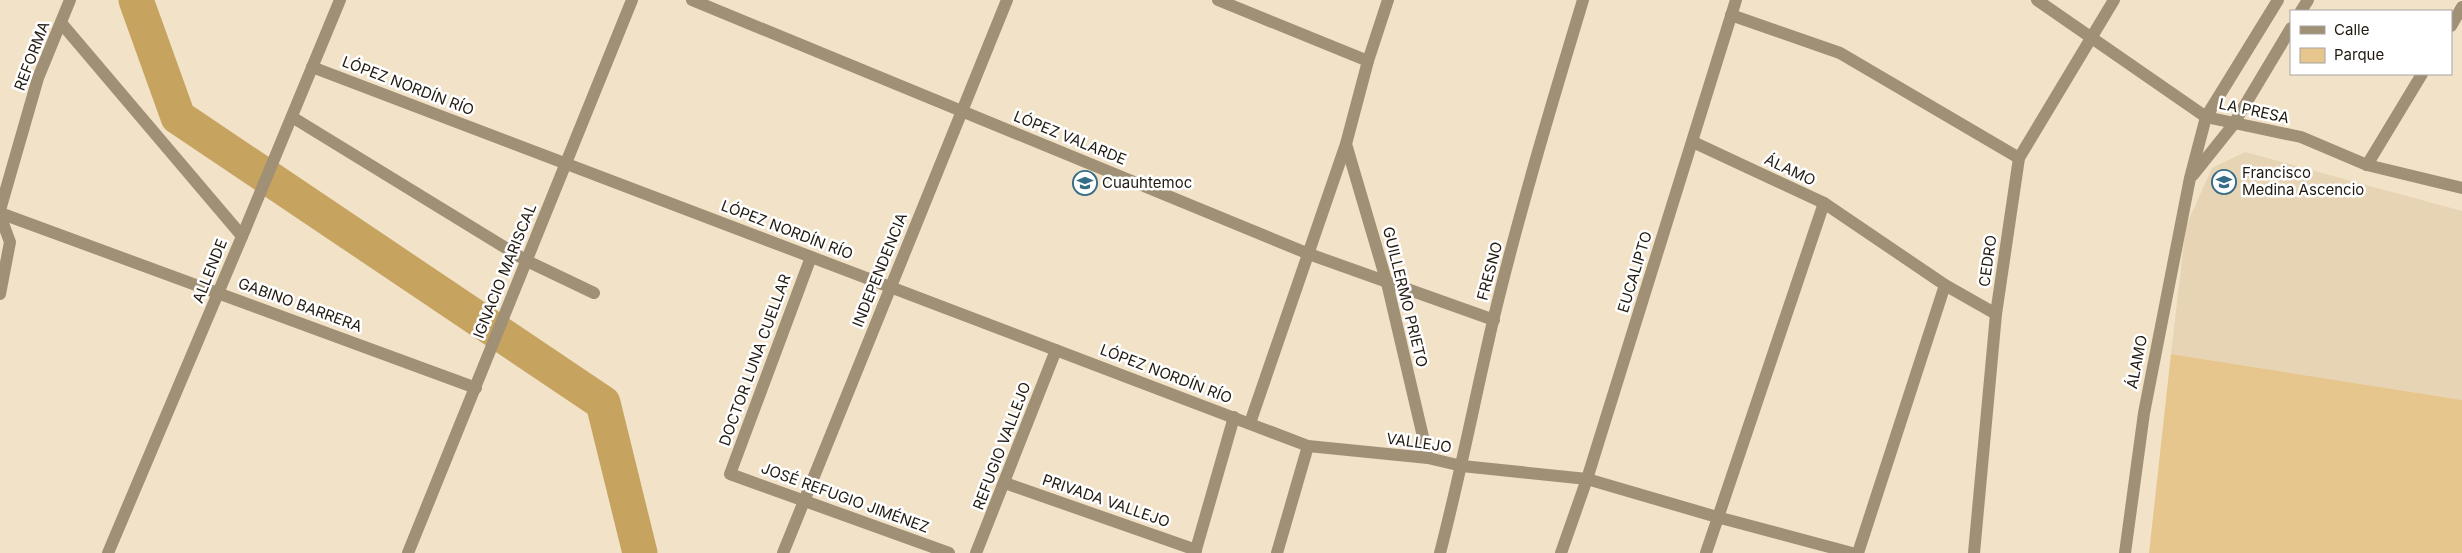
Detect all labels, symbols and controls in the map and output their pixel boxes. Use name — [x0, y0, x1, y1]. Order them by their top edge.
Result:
legend — [2290, 10, 2452, 75]
street label: REFORMA — [10, 19, 53, 93]
text: Calle — [2334, 20, 2369, 39]
text: Parque — [2334, 45, 2384, 64]
street label: LÓPEZ NORDÍN RÍO — [340, 52, 477, 119]
street label: LA PRESA — [2217, 94, 2291, 127]
street label: LÓPEZ VALARDE — [1011, 106, 1129, 169]
street label: ÁLAMO — [1762, 149, 1819, 190]
place label: Francisco Medina Ascencio — [2242, 163, 2364, 199]
school or university icon: Francisco Medina Ascencio — [2211, 169, 2237, 195]
school or university icon: Cuauhtemoc — [1072, 170, 1098, 196]
place label: Cuauhtemoc — [1102, 173, 1192, 192]
street label: LÓPEZ NORDÍN RÍO — [719, 196, 856, 263]
street label: IGNACIO MARISCAL — [469, 201, 540, 341]
street label: INDEPENDENCIA — [848, 210, 911, 330]
street label: GUILLERMO PRIETO — [1379, 225, 1432, 369]
street label: EUCALIPTO — [1613, 229, 1656, 315]
street label: CEDRO — [1974, 234, 2001, 288]
street label: ALLENDE — [188, 236, 231, 306]
street label: FRESNO — [1473, 239, 1506, 302]
street label: DOCTOR LUNA CUELLAR — [715, 271, 795, 448]
street label: GABINO BARRERA — [236, 273, 365, 336]
street label: ÁLAMO — [2122, 333, 2151, 390]
street label: LÓPEZ NORDÍN RÍO — [1098, 340, 1235, 407]
street label: REFUGIO VALLEJO — [968, 379, 1035, 512]
street label: VALLEJO — [1385, 429, 1453, 456]
street label: JOSÉ REFUGIO JIMÉNEZ — [759, 458, 932, 537]
street label: PRIVADA VALLEJO — [1040, 470, 1172, 531]

